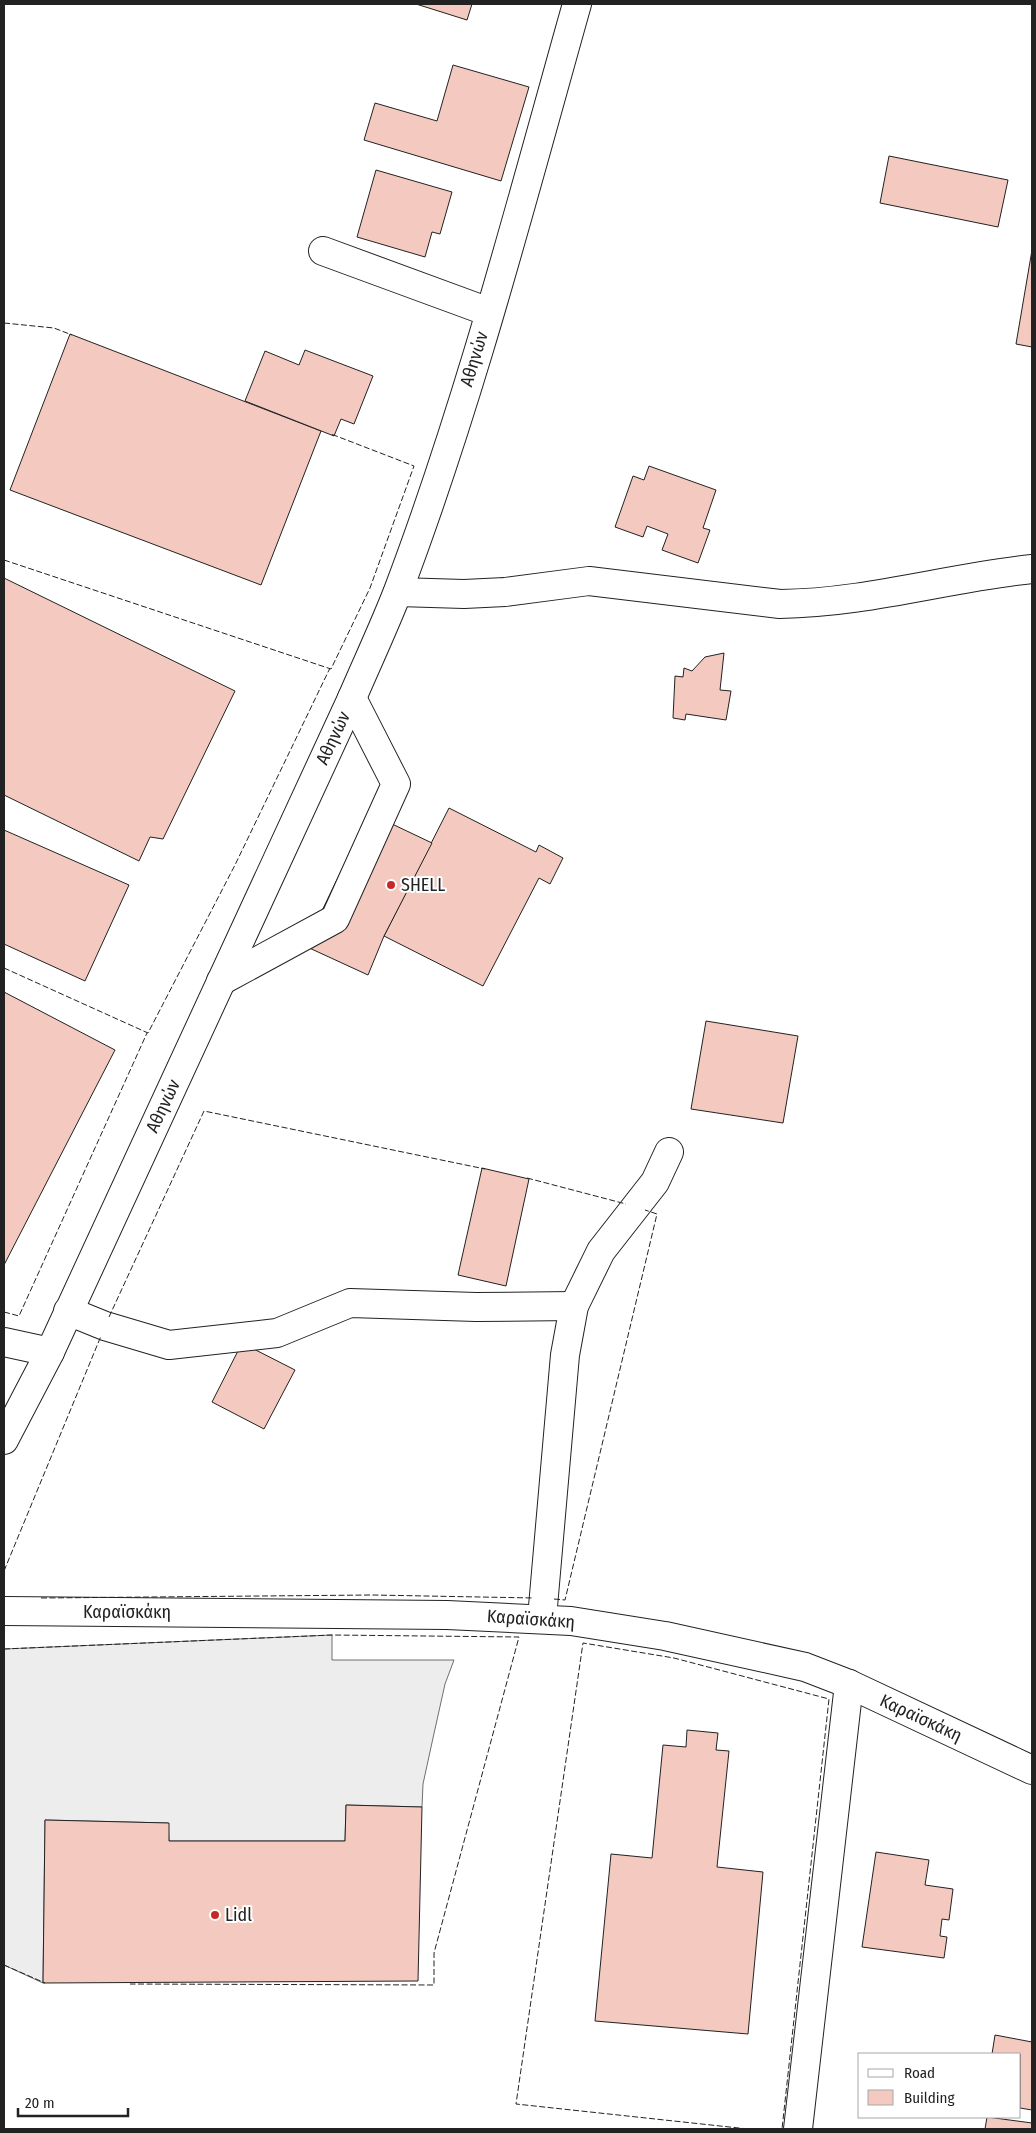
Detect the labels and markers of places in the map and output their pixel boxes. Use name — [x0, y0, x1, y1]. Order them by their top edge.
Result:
place label: SHELL — [401, 874, 445, 896]
marker: SHELL — [385, 879, 397, 891]
place label: Lidl — [225, 1904, 252, 1926]
marker: Lidl — [209, 1909, 221, 1921]

